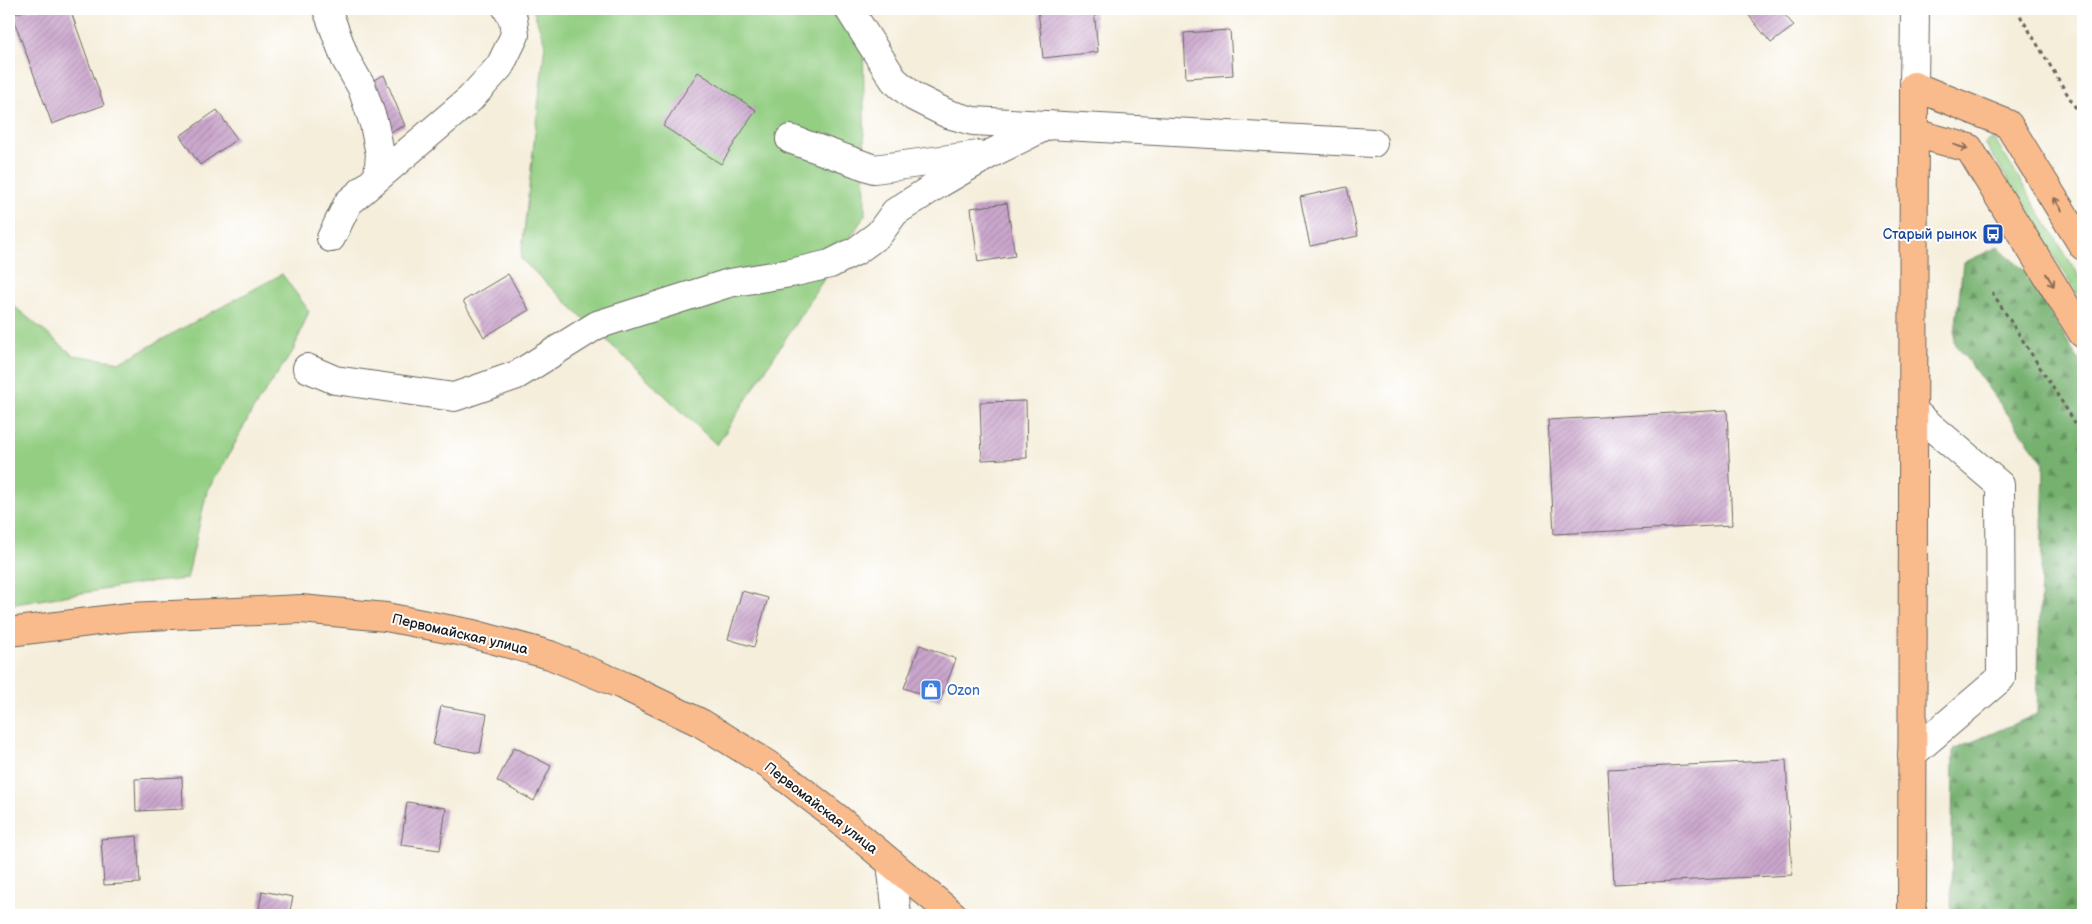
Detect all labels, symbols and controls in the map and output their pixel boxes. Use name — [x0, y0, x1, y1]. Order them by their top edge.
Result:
one-way arrow — [1953, 142, 1969, 152]
one-way arrow — [2052, 198, 2062, 212]
bus stop icon: Старый рынок — [1981, 222, 2005, 246]
place label: Старый рынок — [1883, 226, 1978, 243]
one-way arrow — [2044, 273, 2055, 287]
street label: Первомайская улица — [390, 610, 530, 658]
shop icon: Ozon — [919, 678, 943, 702]
place label: Ozon — [947, 682, 980, 699]
street label: Первомайская улица — [761, 759, 882, 858]

